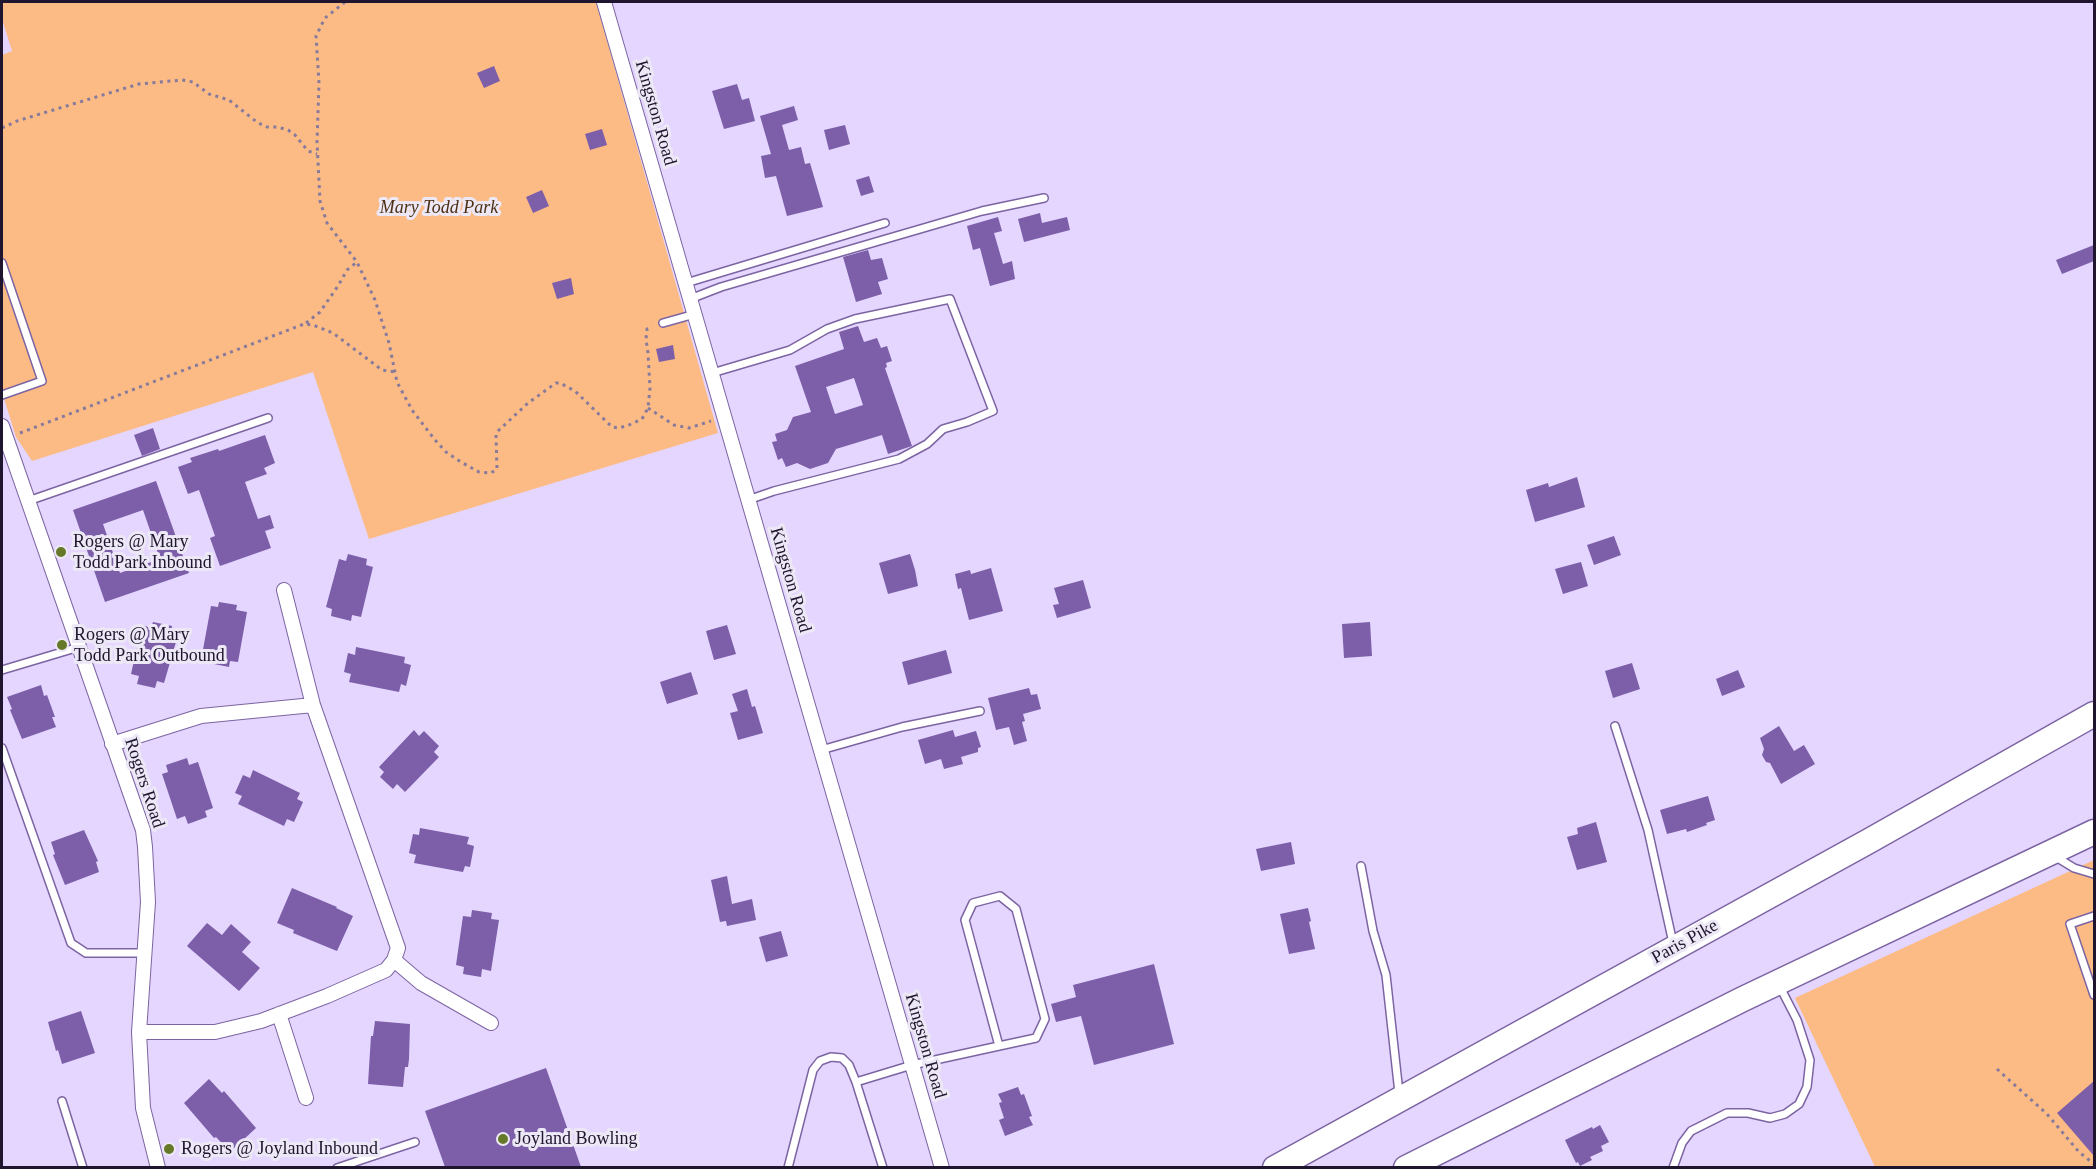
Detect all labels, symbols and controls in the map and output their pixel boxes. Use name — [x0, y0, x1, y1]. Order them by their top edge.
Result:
street label: Kingston Road — [630, 58, 680, 168]
park label: Mary Todd Park — [380, 197, 498, 219]
street label: Kingston Road — [765, 525, 815, 635]
place label: Rogers @ Mary Todd Park Inbound — [73, 531, 212, 574]
marker: Rogers @ Mary Todd Park Inbound — [54, 545, 68, 559]
place label: Rogers @ Mary Todd Park Outbound — [74, 624, 225, 666]
marker: Rogers @ Mary Todd Park Outbound — [55, 638, 69, 652]
street label: Rogers Road — [119, 735, 169, 831]
street label: Paris Pike — [1648, 915, 1722, 969]
street label: Kingston Road — [900, 991, 950, 1101]
place label: Joyland Bowling — [515, 1128, 638, 1150]
marker: Joyland Bowling — [496, 1132, 510, 1146]
place label: Rogers @ Joyland Inbound — [181, 1138, 378, 1160]
marker: Rogers @ Joyland Inbound — [162, 1142, 176, 1156]

